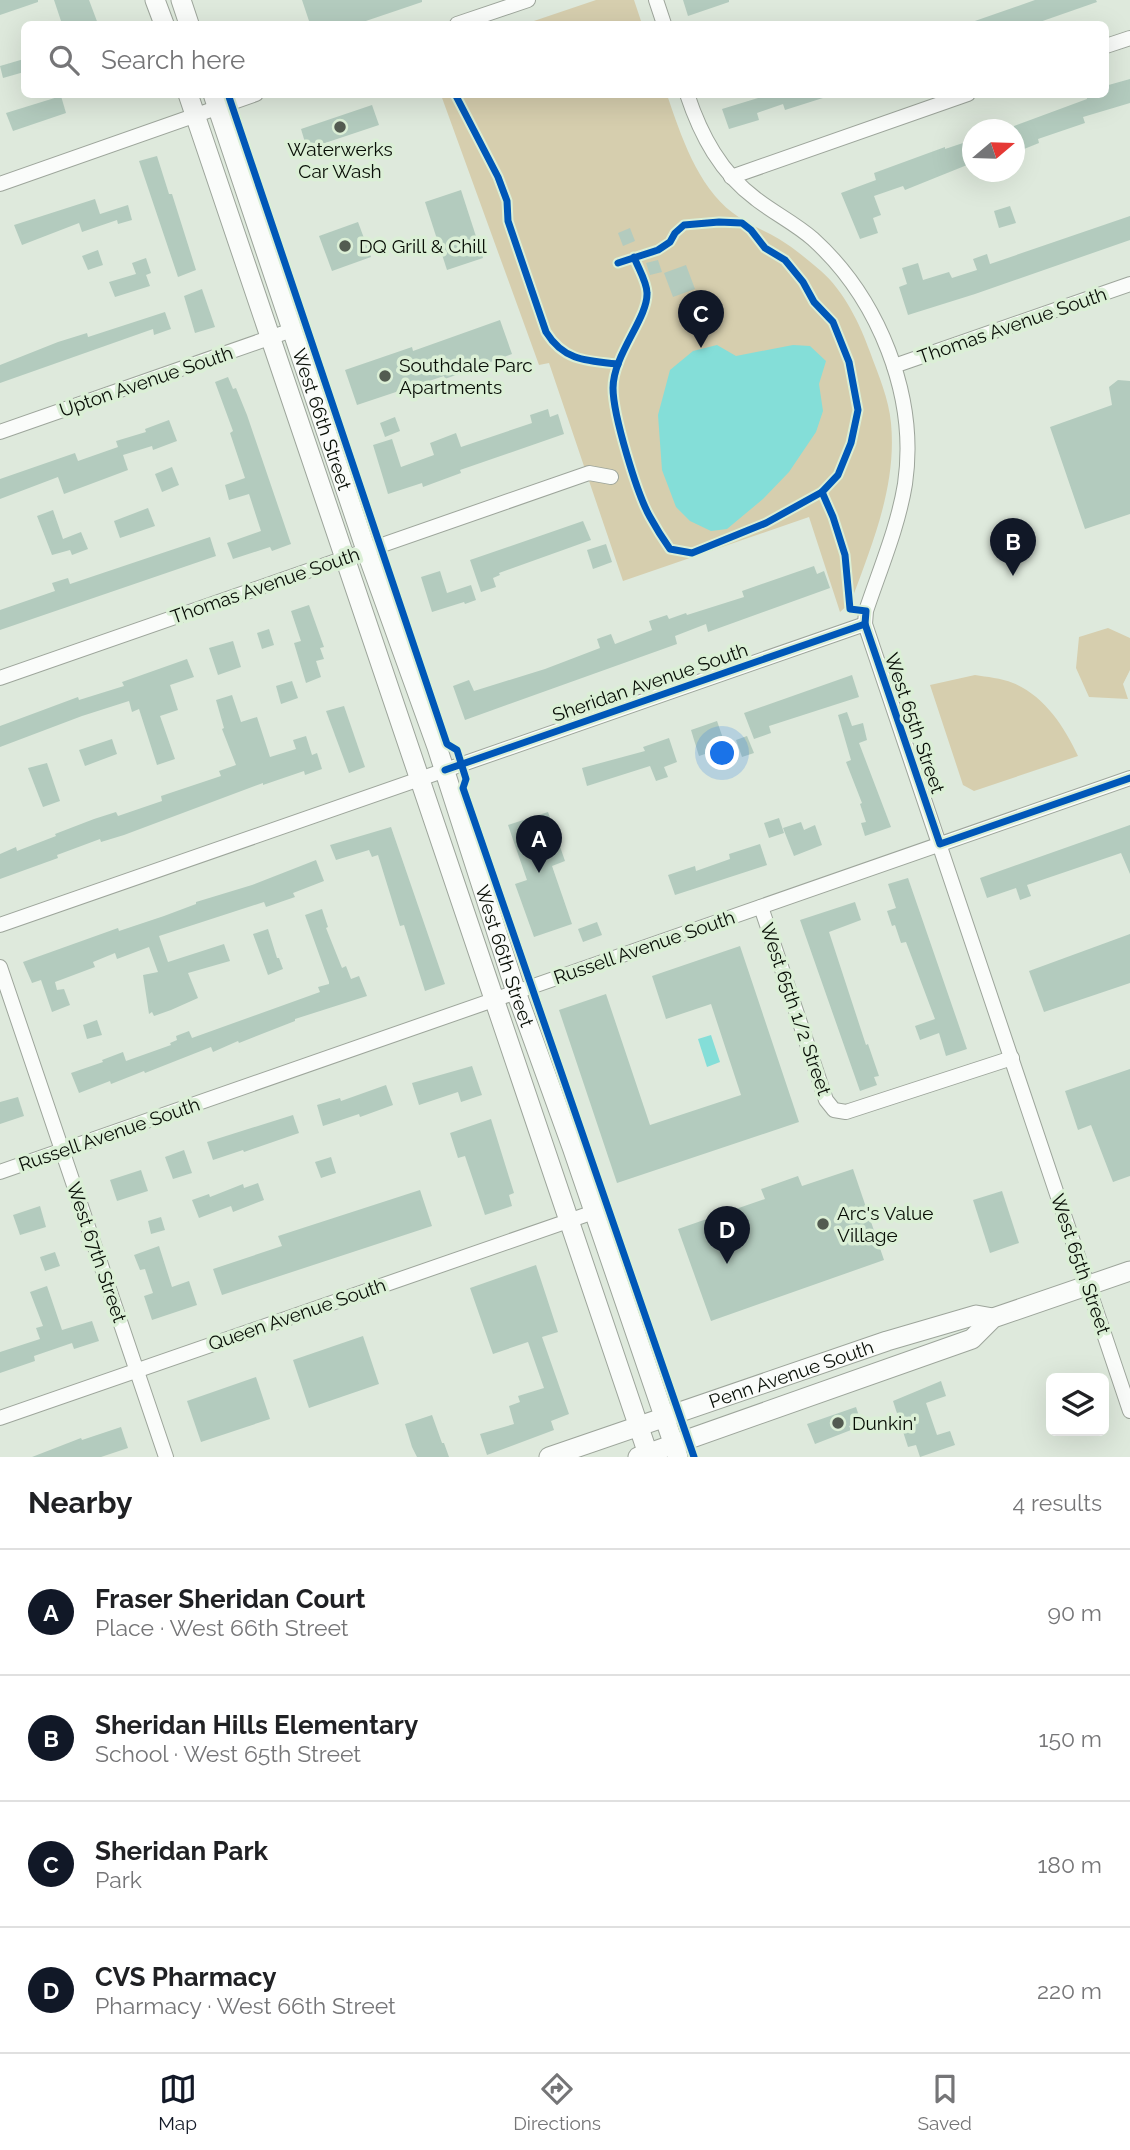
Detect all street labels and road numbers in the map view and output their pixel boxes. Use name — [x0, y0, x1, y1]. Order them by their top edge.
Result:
street label: Thomas Avenue South — [915, 282, 1109, 368]
street label: Upton Avenue South — [57, 341, 235, 421]
street label: West 66th Street — [288, 345, 356, 494]
street label: Thomas Avenue South — [168, 542, 362, 628]
street label: Sheridan Avenue South — [549, 638, 751, 726]
street label: West 65th Street — [881, 650, 950, 797]
street label: West 66th Street — [471, 882, 539, 1030]
street label: Russell Avenue South — [551, 906, 737, 988]
street label: West 65th 1/2 Street — [756, 920, 836, 1099]
street label: Russell Avenue South — [16, 1093, 202, 1175]
street label: West 67th Street — [63, 1179, 131, 1326]
street label: West 65th Street — [1047, 1191, 1116, 1338]
street label: Queen Avenue South — [205, 1273, 389, 1355]
street label: Penn Avenue South — [706, 1336, 876, 1412]

